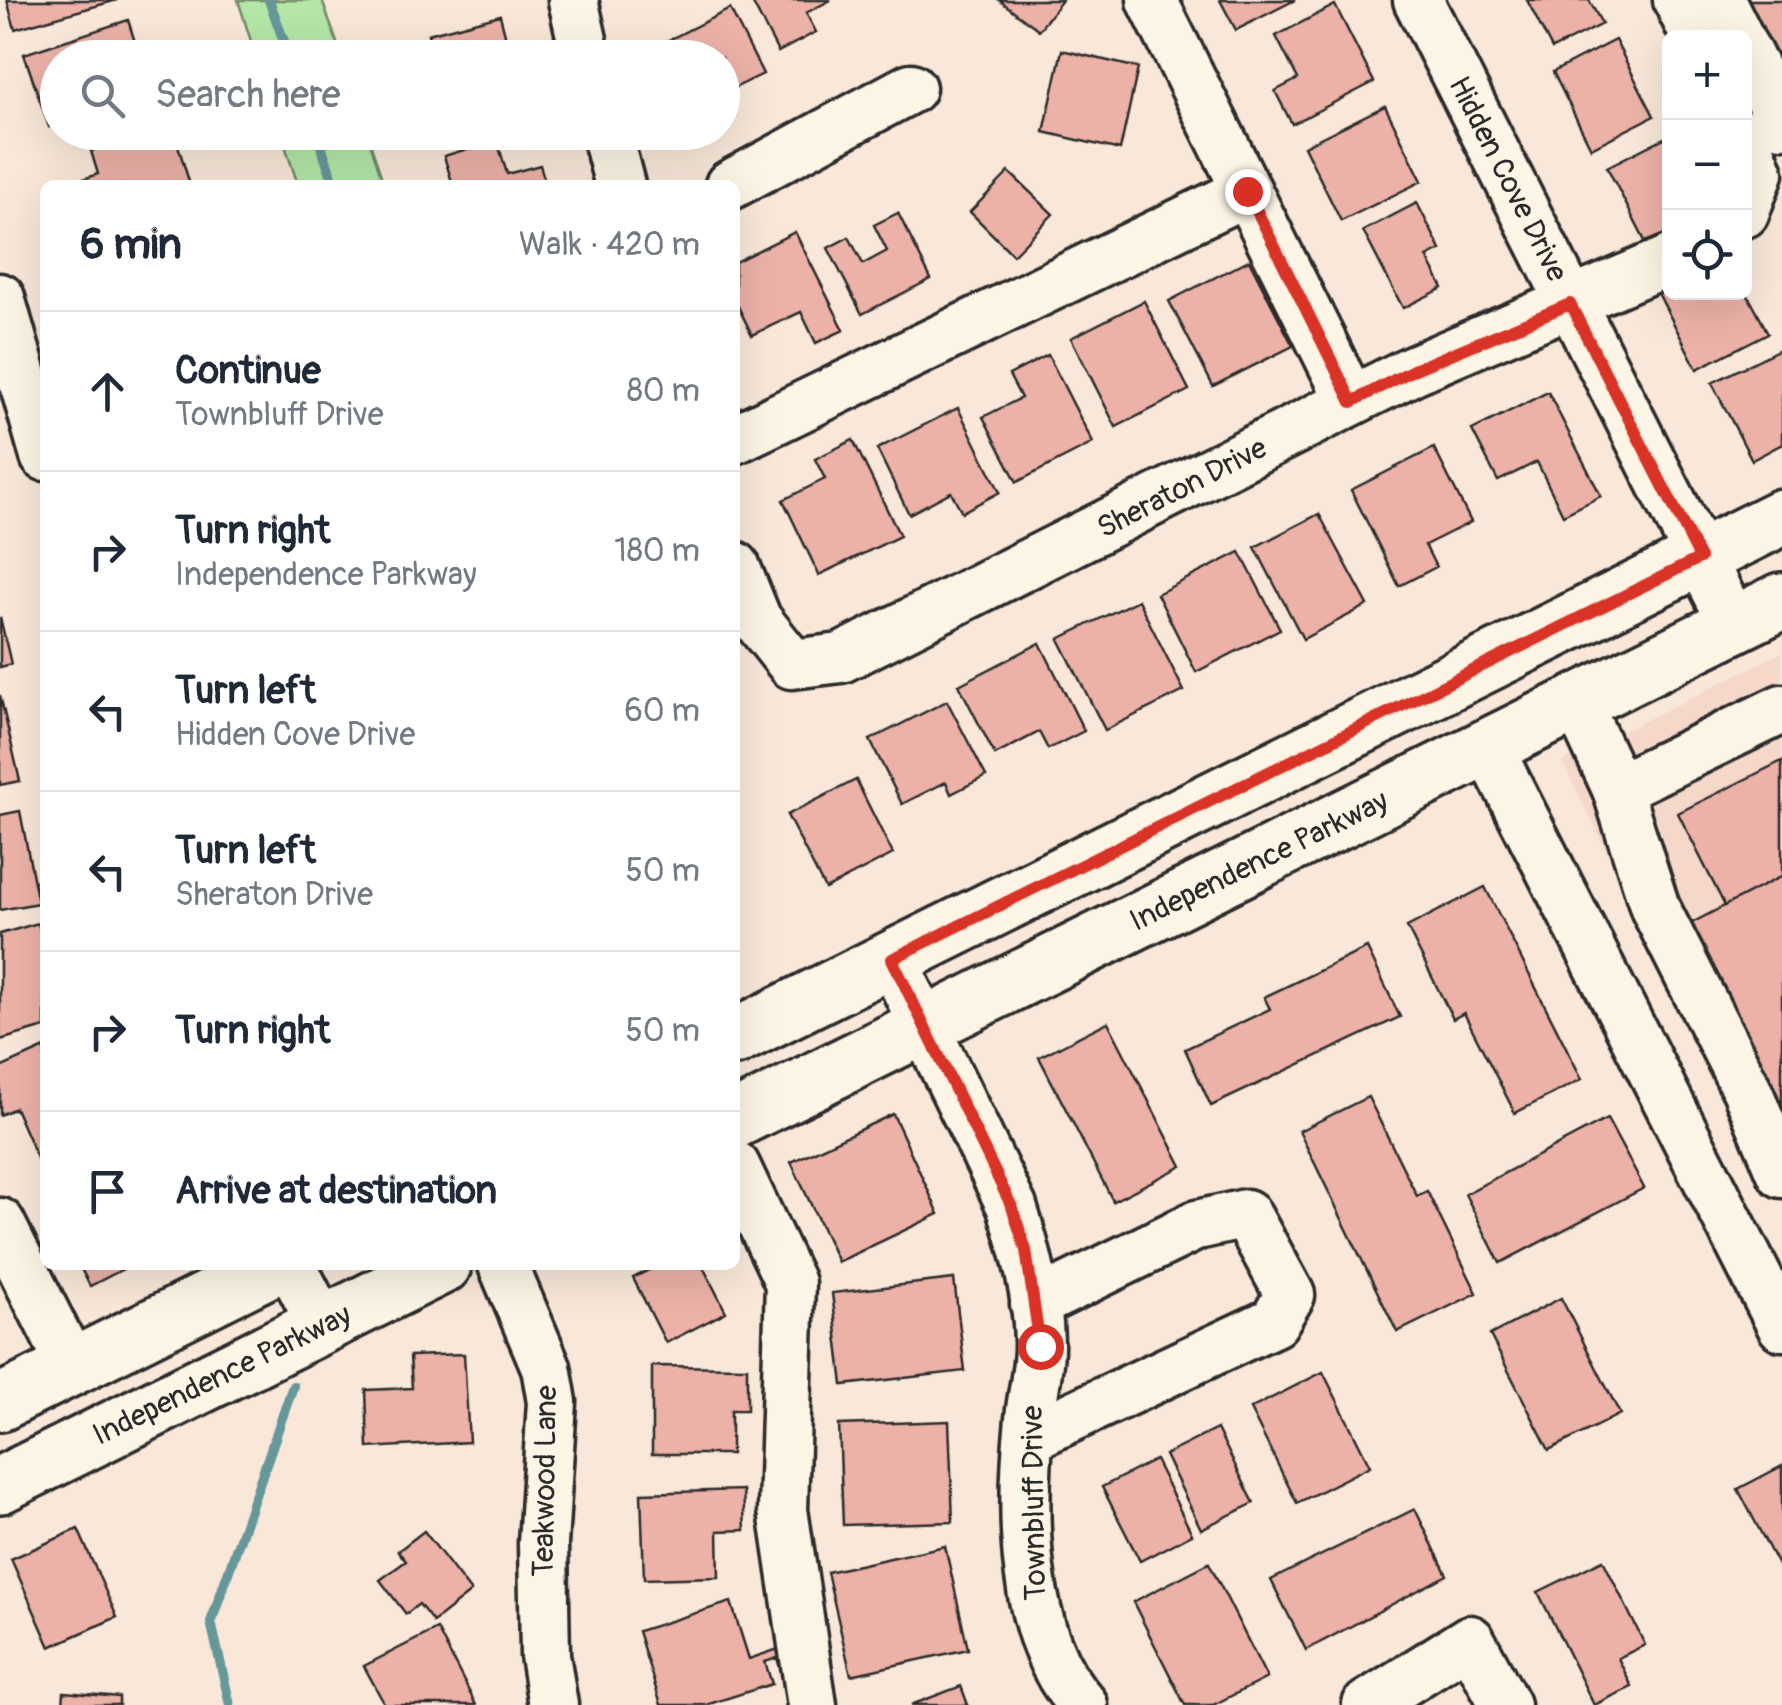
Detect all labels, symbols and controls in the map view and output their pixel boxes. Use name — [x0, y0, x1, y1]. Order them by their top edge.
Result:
map controls — [1662, 30, 1752, 300]
button: + — [1662, 30, 1752, 120]
search box — [40, 40, 740, 150]
icon: search — [75, 68, 130, 123]
street label: Hidden Cove Drive — [1440, 70, 1576, 288]
text: Search here — [155, 71, 341, 119]
button: − — [1662, 120, 1752, 210]
route end — [1225, 169, 1271, 215]
button: locate — [1662, 210, 1752, 300]
text: 6 min — [80, 219, 182, 271]
text: Walk · 420 m — [519, 225, 700, 265]
text: Continue — [175, 347, 321, 395]
icon: ahead — [80, 364, 135, 419]
text: 80 m — [627, 371, 700, 411]
text: Townbluff Drive — [175, 395, 384, 435]
street label: Sheraton Drive — [1091, 429, 1273, 547]
text: Turn right — [175, 507, 330, 555]
icon: right — [80, 524, 135, 579]
text: 180 m — [614, 531, 700, 571]
text: Independence Parkway — [175, 555, 477, 595]
text: Turn left — [175, 667, 316, 715]
icon: left — [80, 684, 135, 739]
text: 60 m — [624, 691, 700, 731]
text: Hidden Cove Drive — [175, 715, 415, 755]
street label: Independence Parkway — [1124, 782, 1394, 940]
text: Turn left — [175, 827, 316, 875]
icon: left — [80, 844, 135, 899]
text: 50 m — [625, 851, 700, 891]
text: Sheraton Drive — [175, 875, 373, 915]
icon: right — [80, 1004, 135, 1059]
text: Turn right — [175, 1007, 330, 1055]
text: 50 m — [625, 1011, 700, 1051]
icon: arrive — [80, 1164, 135, 1219]
text: Arrive at destination — [175, 1167, 497, 1215]
street label: Independence Parkway — [87, 1296, 357, 1454]
route start — [1018, 1324, 1064, 1370]
street label: Teakwood Lane — [525, 1385, 565, 1577]
street label: Townbluff Drive — [1014, 1405, 1054, 1601]

